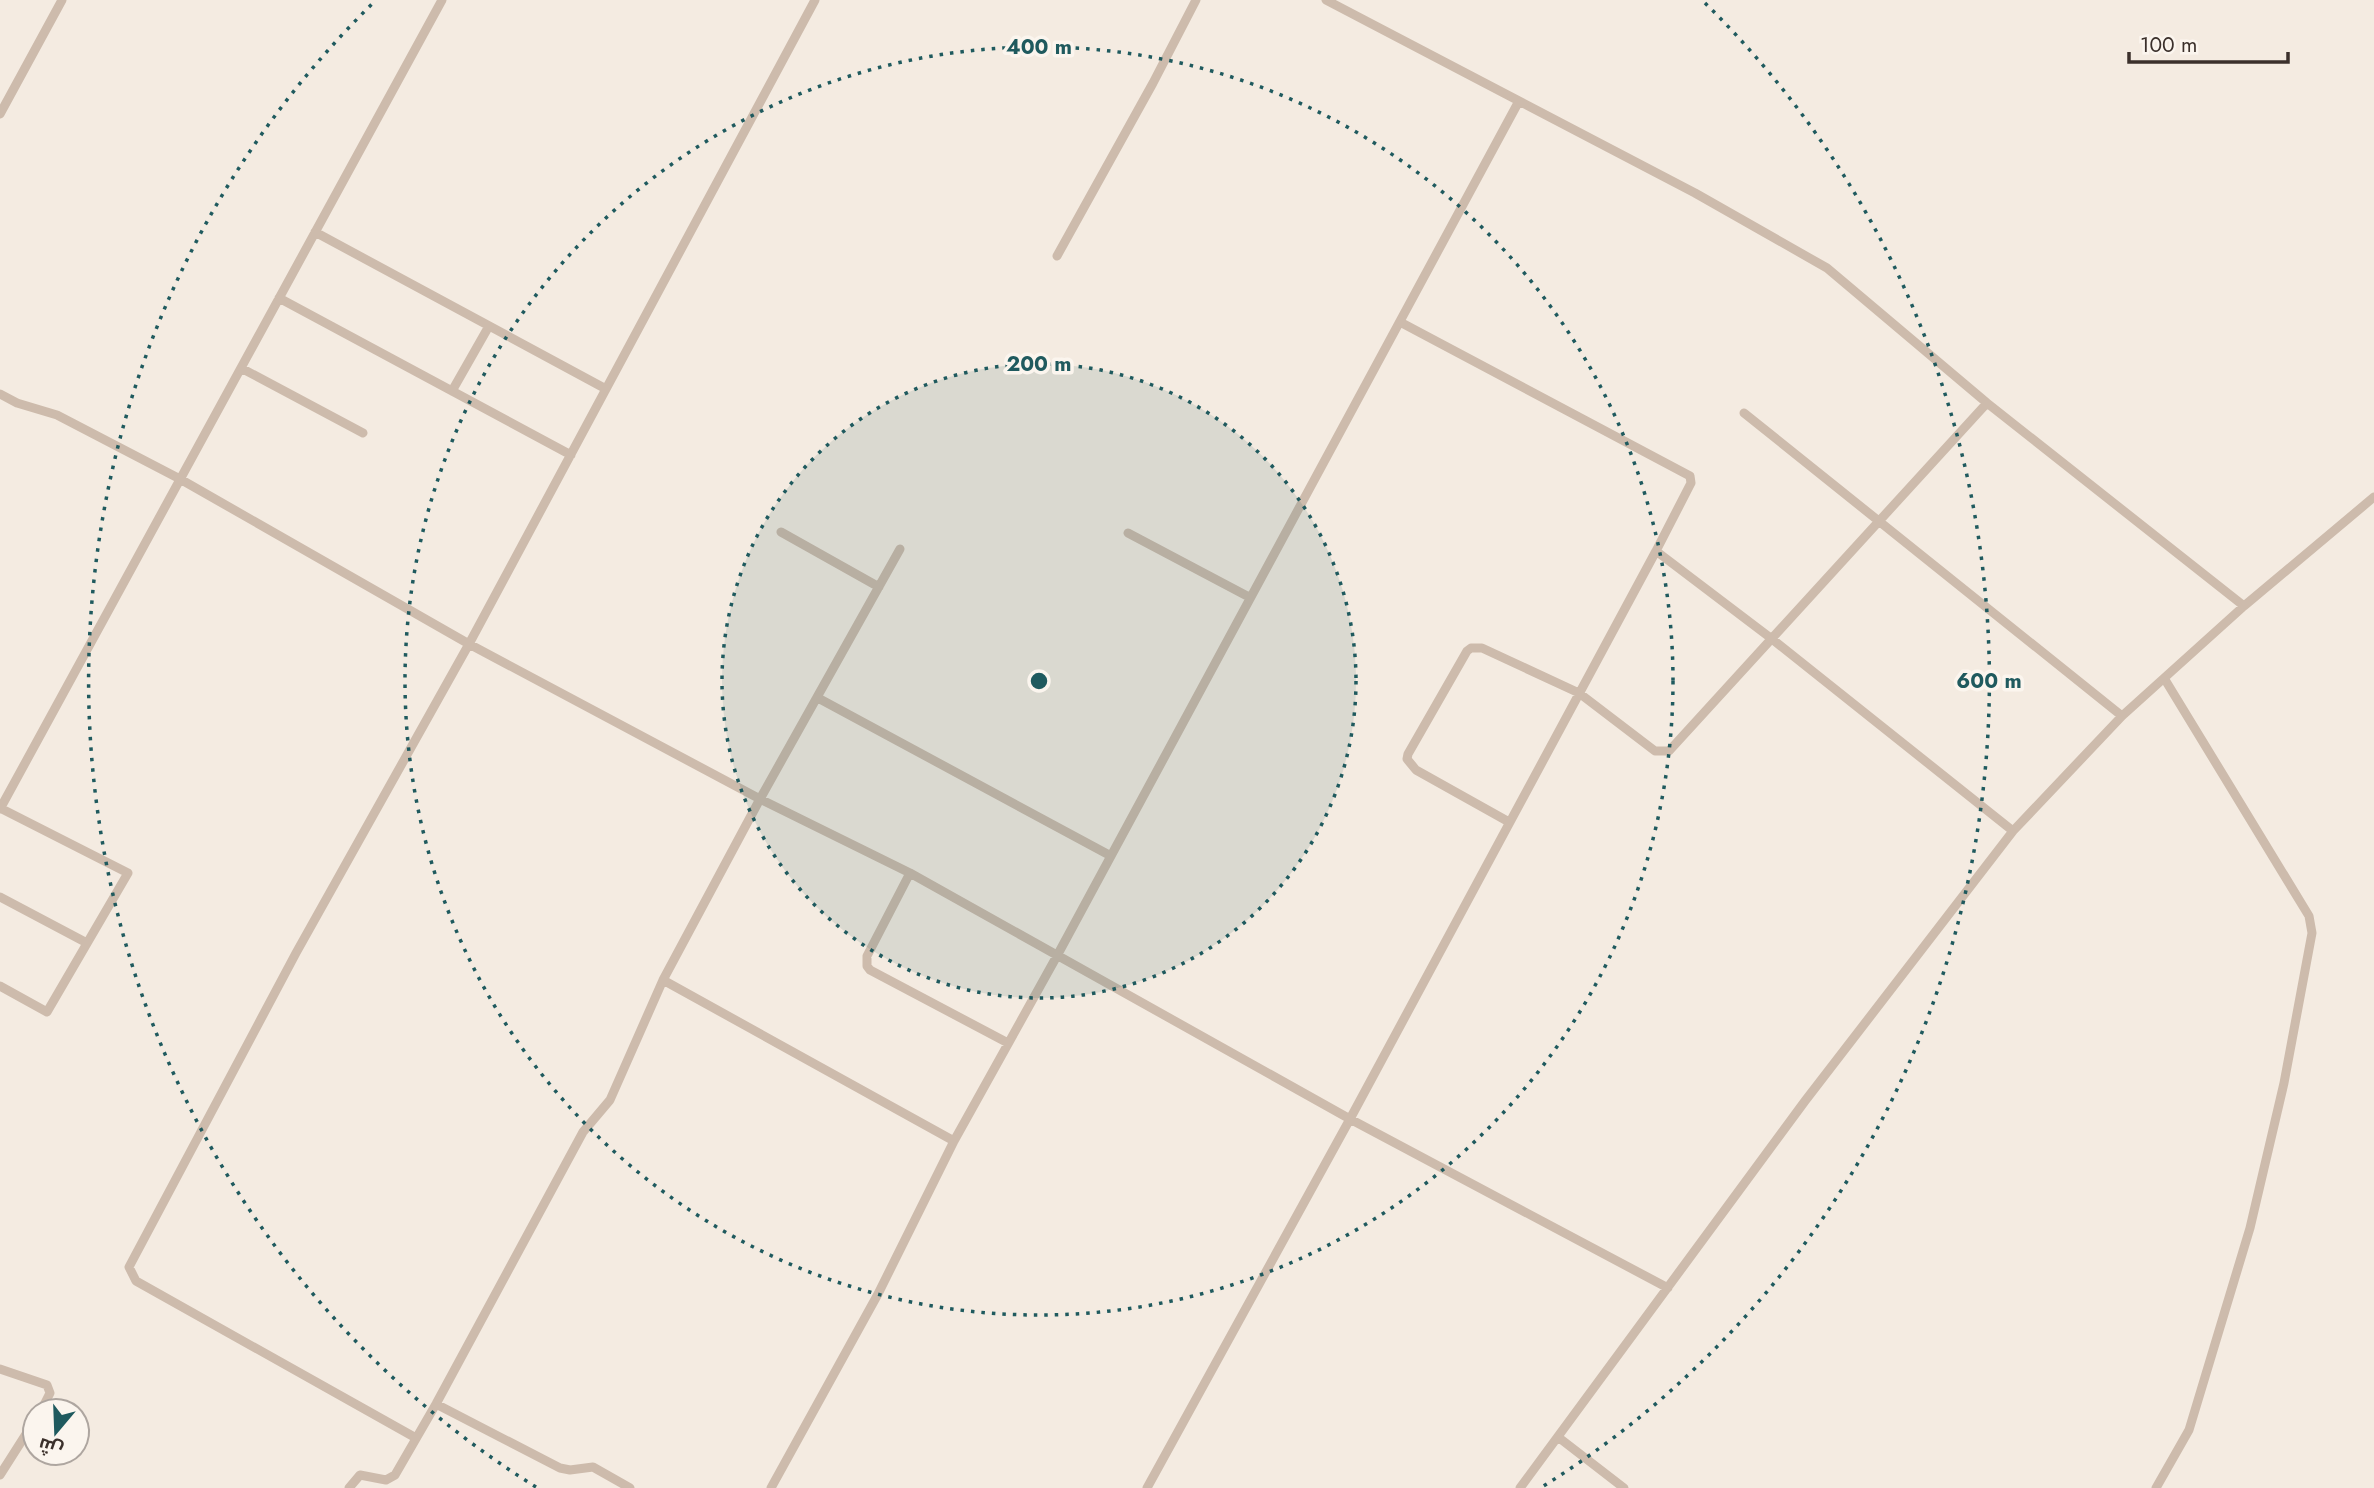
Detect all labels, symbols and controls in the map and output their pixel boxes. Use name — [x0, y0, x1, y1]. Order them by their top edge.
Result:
scale bar — [2129, 21, 2288, 65]
text: 100 m — [2140, 30, 2197, 60]
text: 400 m — [1006, 32, 1072, 62]
text: 200 m — [1006, 349, 1072, 379]
text: 600 m — [1956, 666, 2022, 696]
centre of rings — [1027, 669, 1051, 693]
north arrow — [21, 1397, 91, 1467]
text: ش — [35, 1431, 67, 1464]

